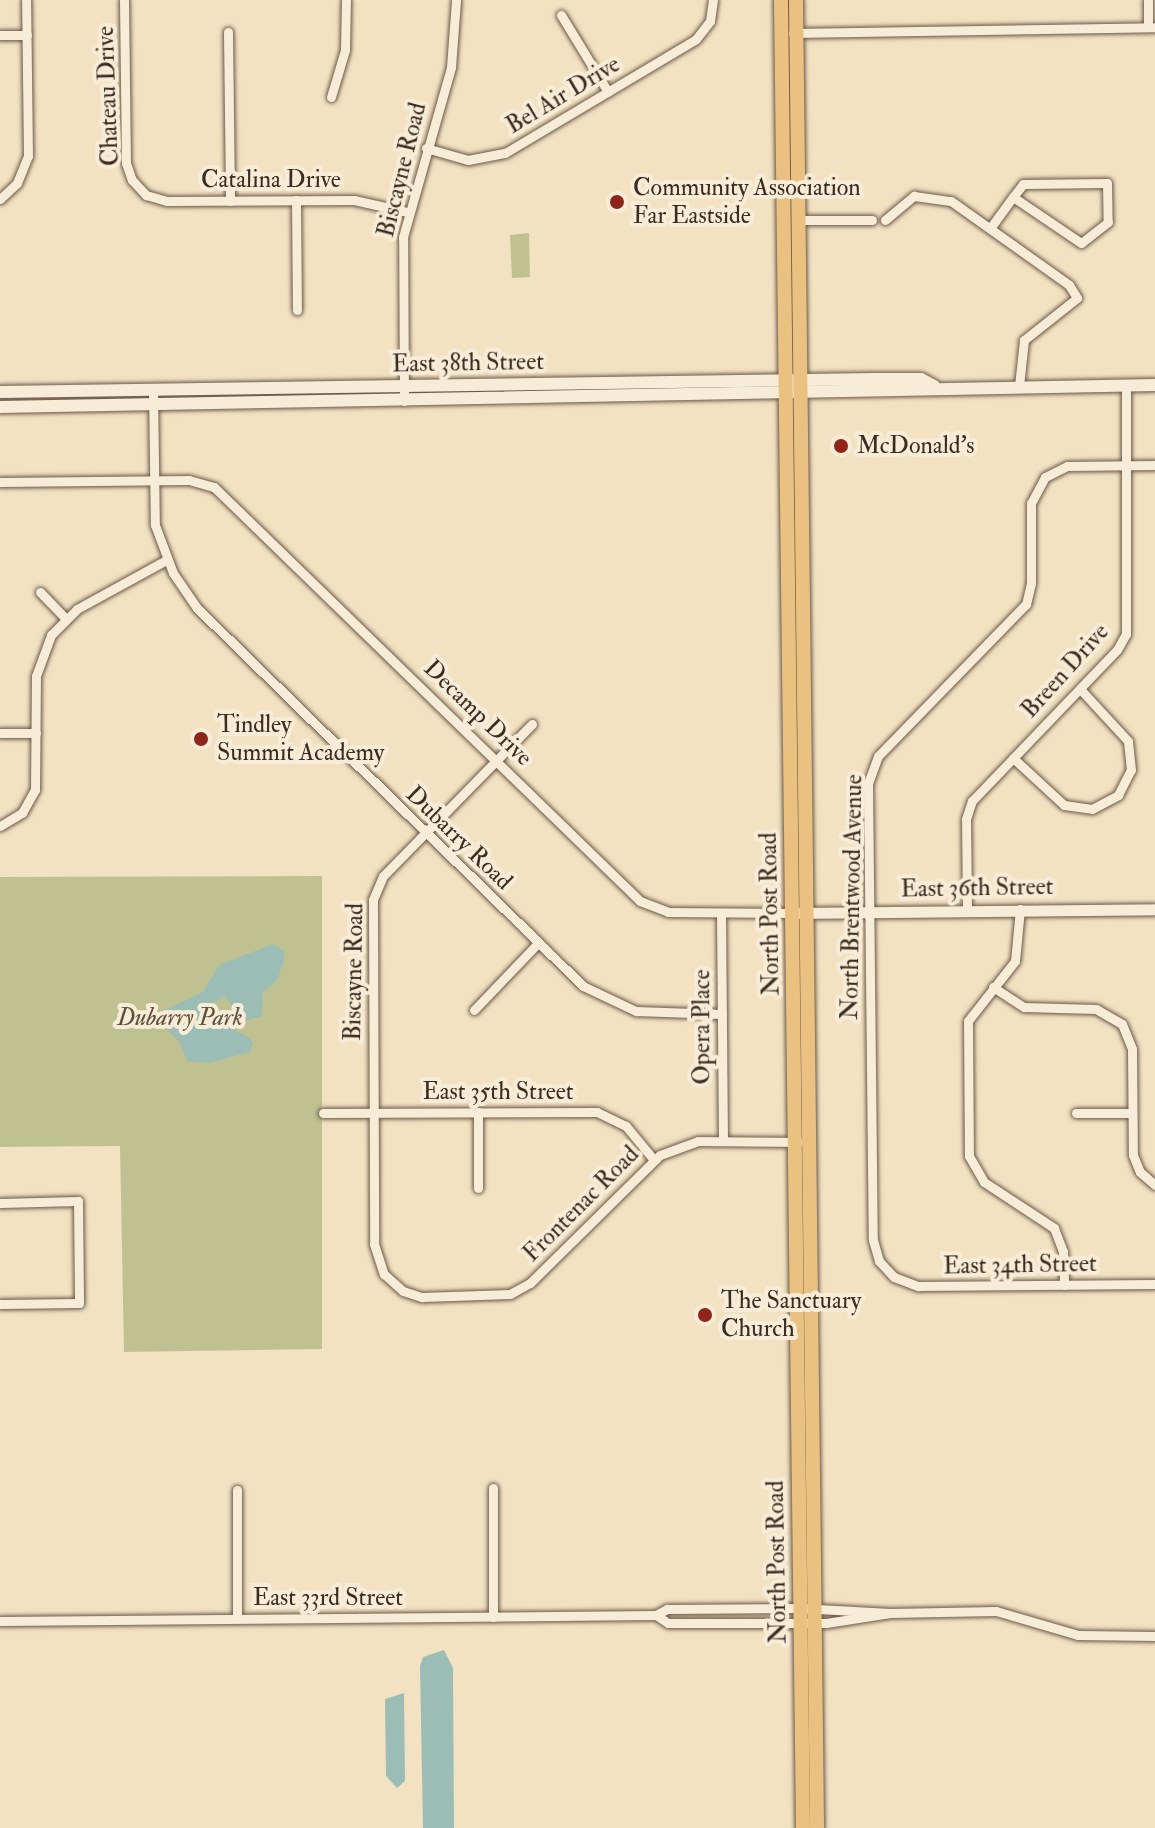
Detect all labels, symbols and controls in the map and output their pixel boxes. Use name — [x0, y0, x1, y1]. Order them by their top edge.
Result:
street label: Chateau Drive — [91, 25, 125, 167]
street label: Bel Air Drive — [501, 50, 625, 140]
street label: Biscayne Road — [371, 100, 433, 240]
street label: Catalina Drive — [201, 166, 341, 194]
place label: Community Association Far Eastside — [633, 174, 861, 230]
marker: Community Association Far Eastside — [608, 193, 626, 211]
street label: East 38th Street — [392, 347, 544, 379]
place label: McDonald's — [857, 432, 975, 460]
marker: McDonald's — [832, 437, 850, 455]
street label: Breen Drive — [1015, 618, 1115, 724]
street label: Decamp Drive — [418, 654, 538, 772]
place label: Tindley Summit Academy — [217, 711, 384, 767]
marker: Tindley Summit Academy — [192, 730, 210, 748]
street label: North Brentwood Avenue — [835, 774, 869, 1020]
street label: Dubarry Road — [400, 780, 518, 896]
street label: North Post Road — [754, 832, 786, 996]
street label: East 36th Street — [900, 872, 1054, 904]
street label: Biscayne Road — [338, 903, 370, 1041]
street label: Opera Place — [688, 969, 716, 1085]
park label: Dubarry Park — [117, 1004, 243, 1032]
street label: East 35th Street — [422, 1078, 574, 1106]
street label: Frontenac Road — [517, 1140, 645, 1268]
street label: East 34th Street — [943, 1249, 1097, 1281]
place label: The Sanctuary Church — [721, 1287, 861, 1343]
marker: The Sanctuary Church — [696, 1306, 714, 1324]
street label: North Post Road — [761, 1480, 793, 1644]
street label: East 33rd Street — [253, 1584, 403, 1612]

